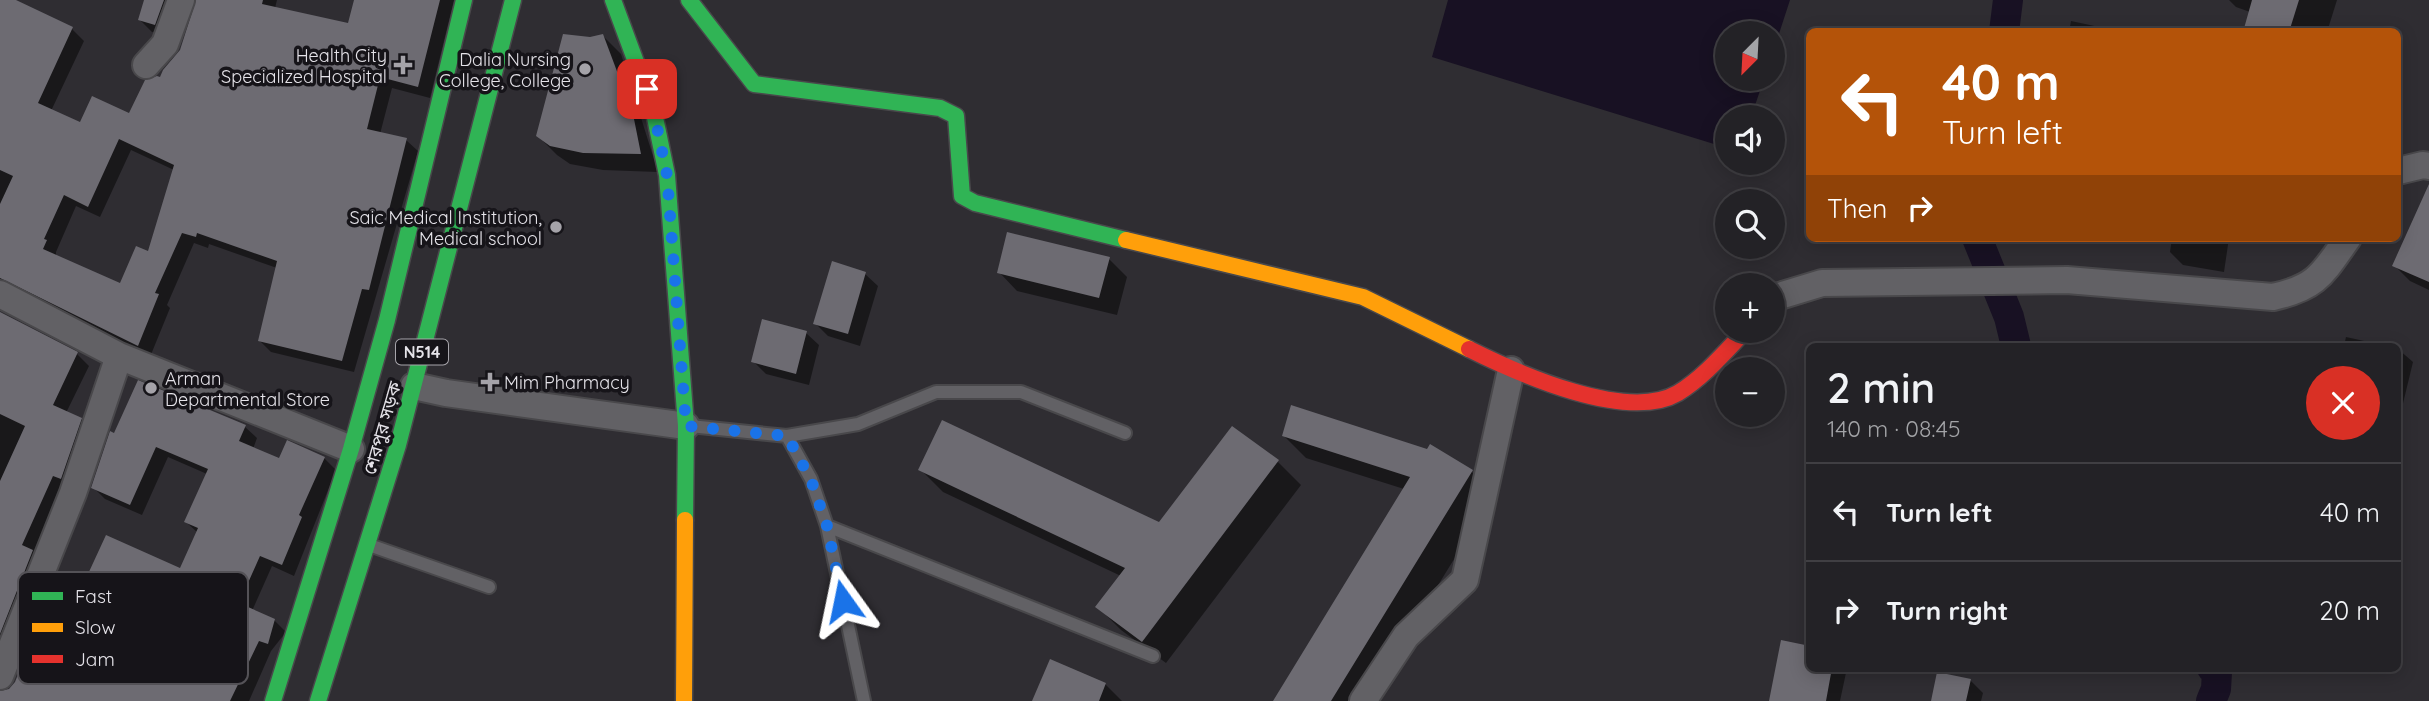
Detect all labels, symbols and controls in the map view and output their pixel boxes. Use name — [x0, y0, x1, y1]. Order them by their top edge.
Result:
north arrow — [1715, 21, 1785, 91]
map controls — [1715, 21, 1785, 427]
place label: Health City Specialized Hospital — [221, 44, 387, 88]
place label: Dalia Nursing College, College — [439, 48, 571, 92]
text: 40 m — [1942, 51, 2060, 112]
marker: Health City Specialized Hospital — [393, 55, 413, 75]
icon: left — [1827, 56, 1918, 147]
pin — [617, 59, 677, 119]
marker: Dalia Nursing College, College — [577, 61, 593, 77]
icon: arrive — [628, 70, 666, 108]
button: sound — [1715, 105, 1785, 175]
text: Turn left — [1942, 112, 2063, 152]
button: search — [1715, 189, 1785, 259]
icon: right — [1901, 189, 1939, 227]
text: Then — [1827, 192, 1887, 225]
place label: Saic Medical Institution, Medical school — [349, 206, 542, 250]
marker: Saic Medical Institution, Medical school — [548, 219, 564, 235]
button: + — [1715, 273, 1785, 343]
road number: N514 — [396, 340, 448, 364]
button: − — [1715, 357, 1785, 427]
text: 2 min — [1827, 361, 1935, 414]
button: close — [2306, 366, 2380, 440]
place label: Arman Departmental Store — [165, 367, 330, 411]
place label: Mim Pharmacy — [504, 371, 630, 394]
marker: Mim Pharmacy — [482, 374, 498, 390]
street label: শেরপুর সড়ক — [358, 378, 406, 477]
marker: Arman Departmental Store — [143, 380, 159, 396]
text: 140 m · 08:45 — [1827, 414, 1961, 443]
icon: left — [1827, 493, 1865, 531]
text: Turn left — [1886, 496, 1993, 529]
text: 40 m — [2320, 496, 2380, 529]
position arrow — [806, 564, 880, 638]
legend — [18, 572, 248, 684]
text: Fast — [75, 584, 112, 608]
icon: right — [1827, 591, 1865, 629]
text: Turn right — [1886, 594, 2008, 627]
text: 20 m — [2319, 594, 2380, 627]
text: Slow — [75, 615, 116, 639]
text: Jam — [75, 647, 115, 671]

